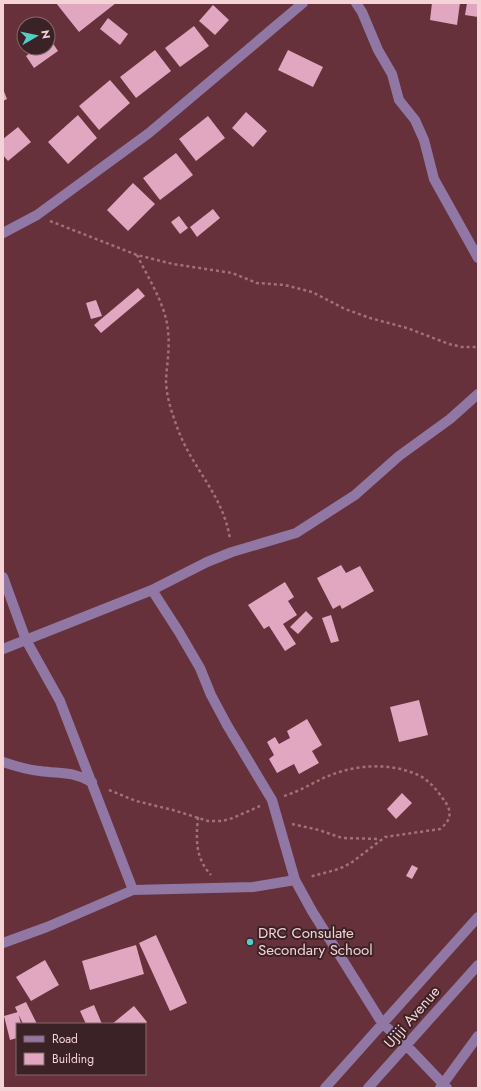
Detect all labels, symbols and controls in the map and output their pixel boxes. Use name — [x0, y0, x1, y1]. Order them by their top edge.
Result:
north arrow — [16, 16, 56, 56]
text: N — [37, 29, 54, 40]
place label: DRC Consulate Secondary School — [258, 922, 373, 961]
marker: DRC Consulate Secondary School — [245, 937, 255, 947]
street label: Ujiji Avenue — [379, 981, 445, 1053]
legend — [16, 1023, 146, 1075]
text: Road — [52, 1030, 78, 1048]
text: Building — [52, 1050, 94, 1068]

